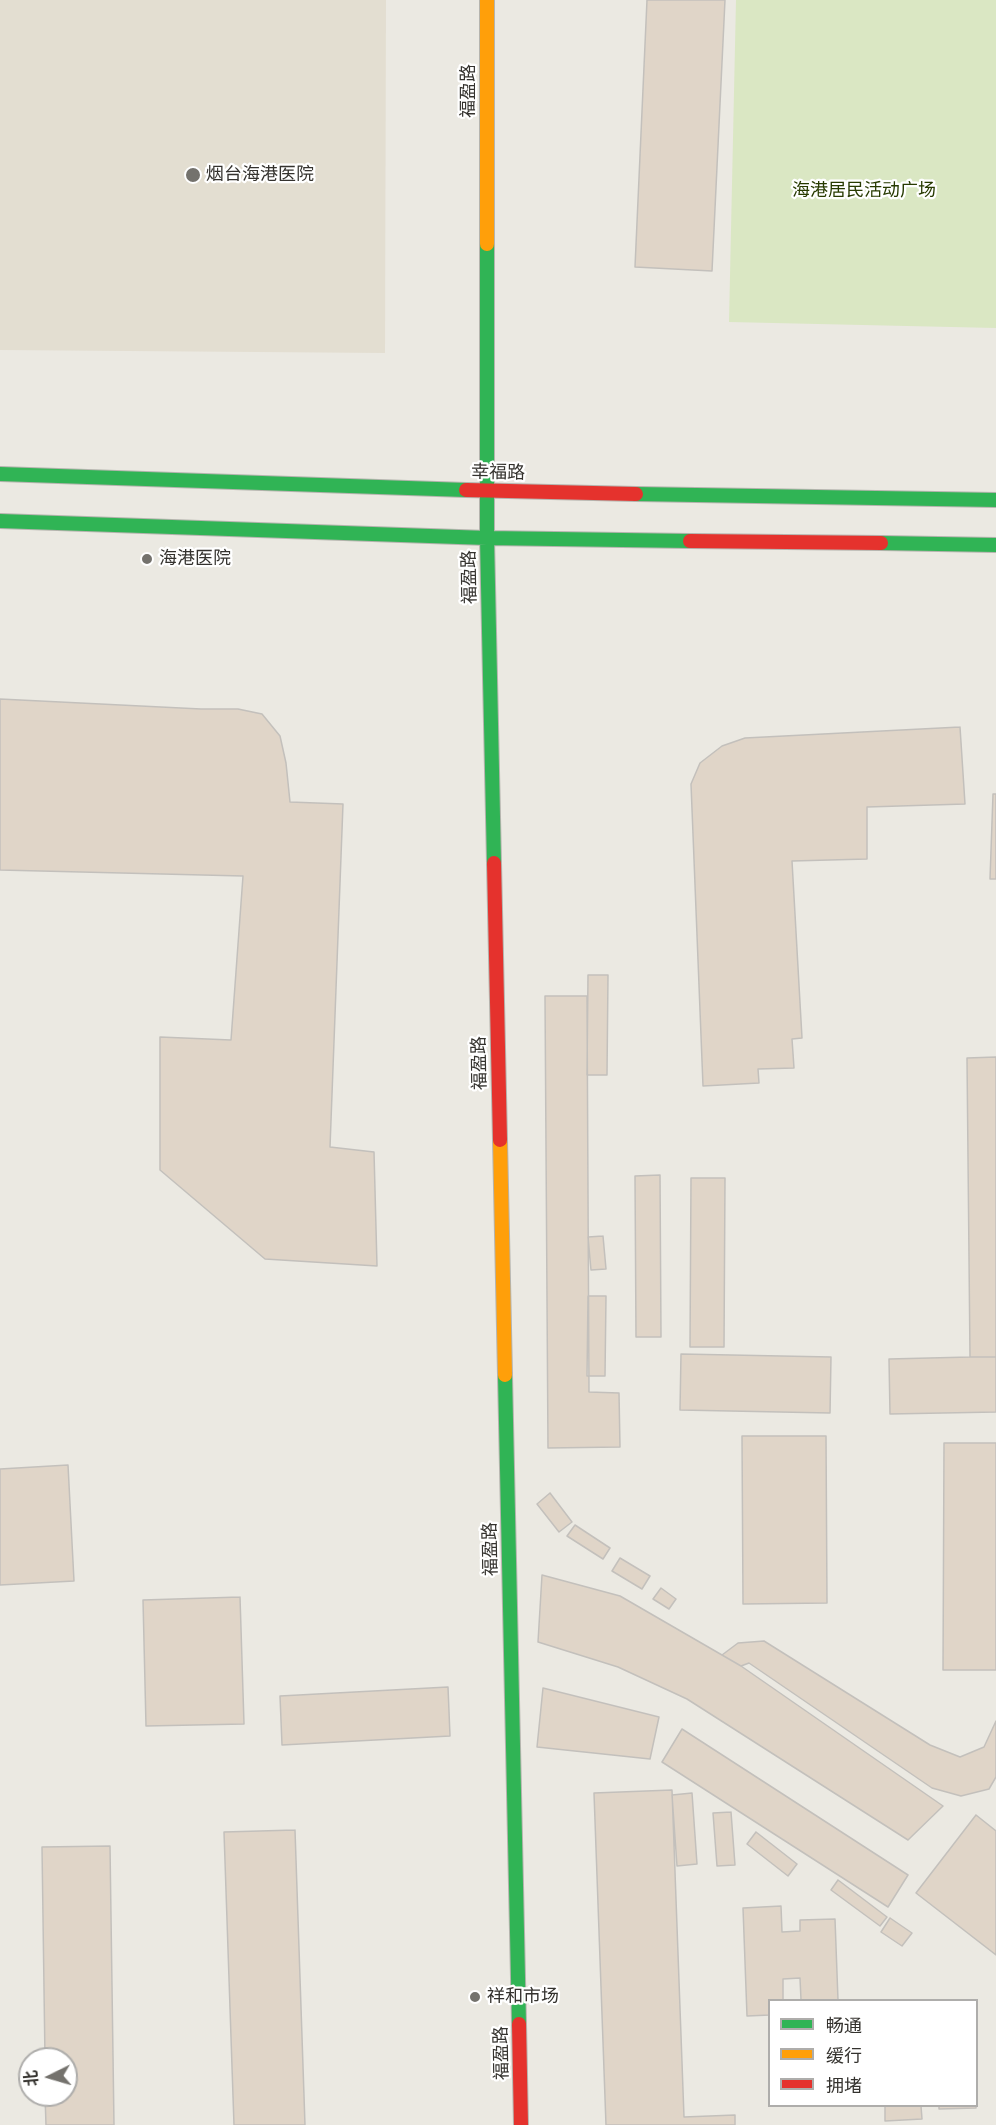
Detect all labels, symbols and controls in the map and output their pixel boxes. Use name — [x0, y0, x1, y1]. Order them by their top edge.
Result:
street label: 福盈路 — [458, 64, 480, 118]
place label: 烟台海港医院 — [206, 164, 314, 186]
marker: 烟台海港医院 — [184, 166, 202, 184]
park label: 海港居民活动广场 — [792, 180, 936, 202]
street label: 幸福路 — [471, 462, 525, 484]
place label: 海港医院 — [159, 548, 231, 570]
street label: 福盈路 — [459, 550, 481, 604]
marker: 海港医院 — [140, 552, 154, 566]
street label: 福盈路 — [469, 1036, 491, 1090]
street label: 福盈路 — [480, 1522, 502, 1576]
place label: 祥和市场 — [487, 1986, 559, 2008]
marker: 祥和市场 — [468, 1990, 482, 2004]
legend — [768, 1999, 978, 2107]
text: 畅通 — [826, 2016, 862, 2036]
street label: 福盈路 — [491, 2026, 513, 2080]
text: 缓行 — [826, 2046, 862, 2066]
north arrow — [18, 2047, 78, 2107]
text: 北 — [22, 2070, 41, 2087]
text: 拥堵 — [826, 2076, 862, 2096]

